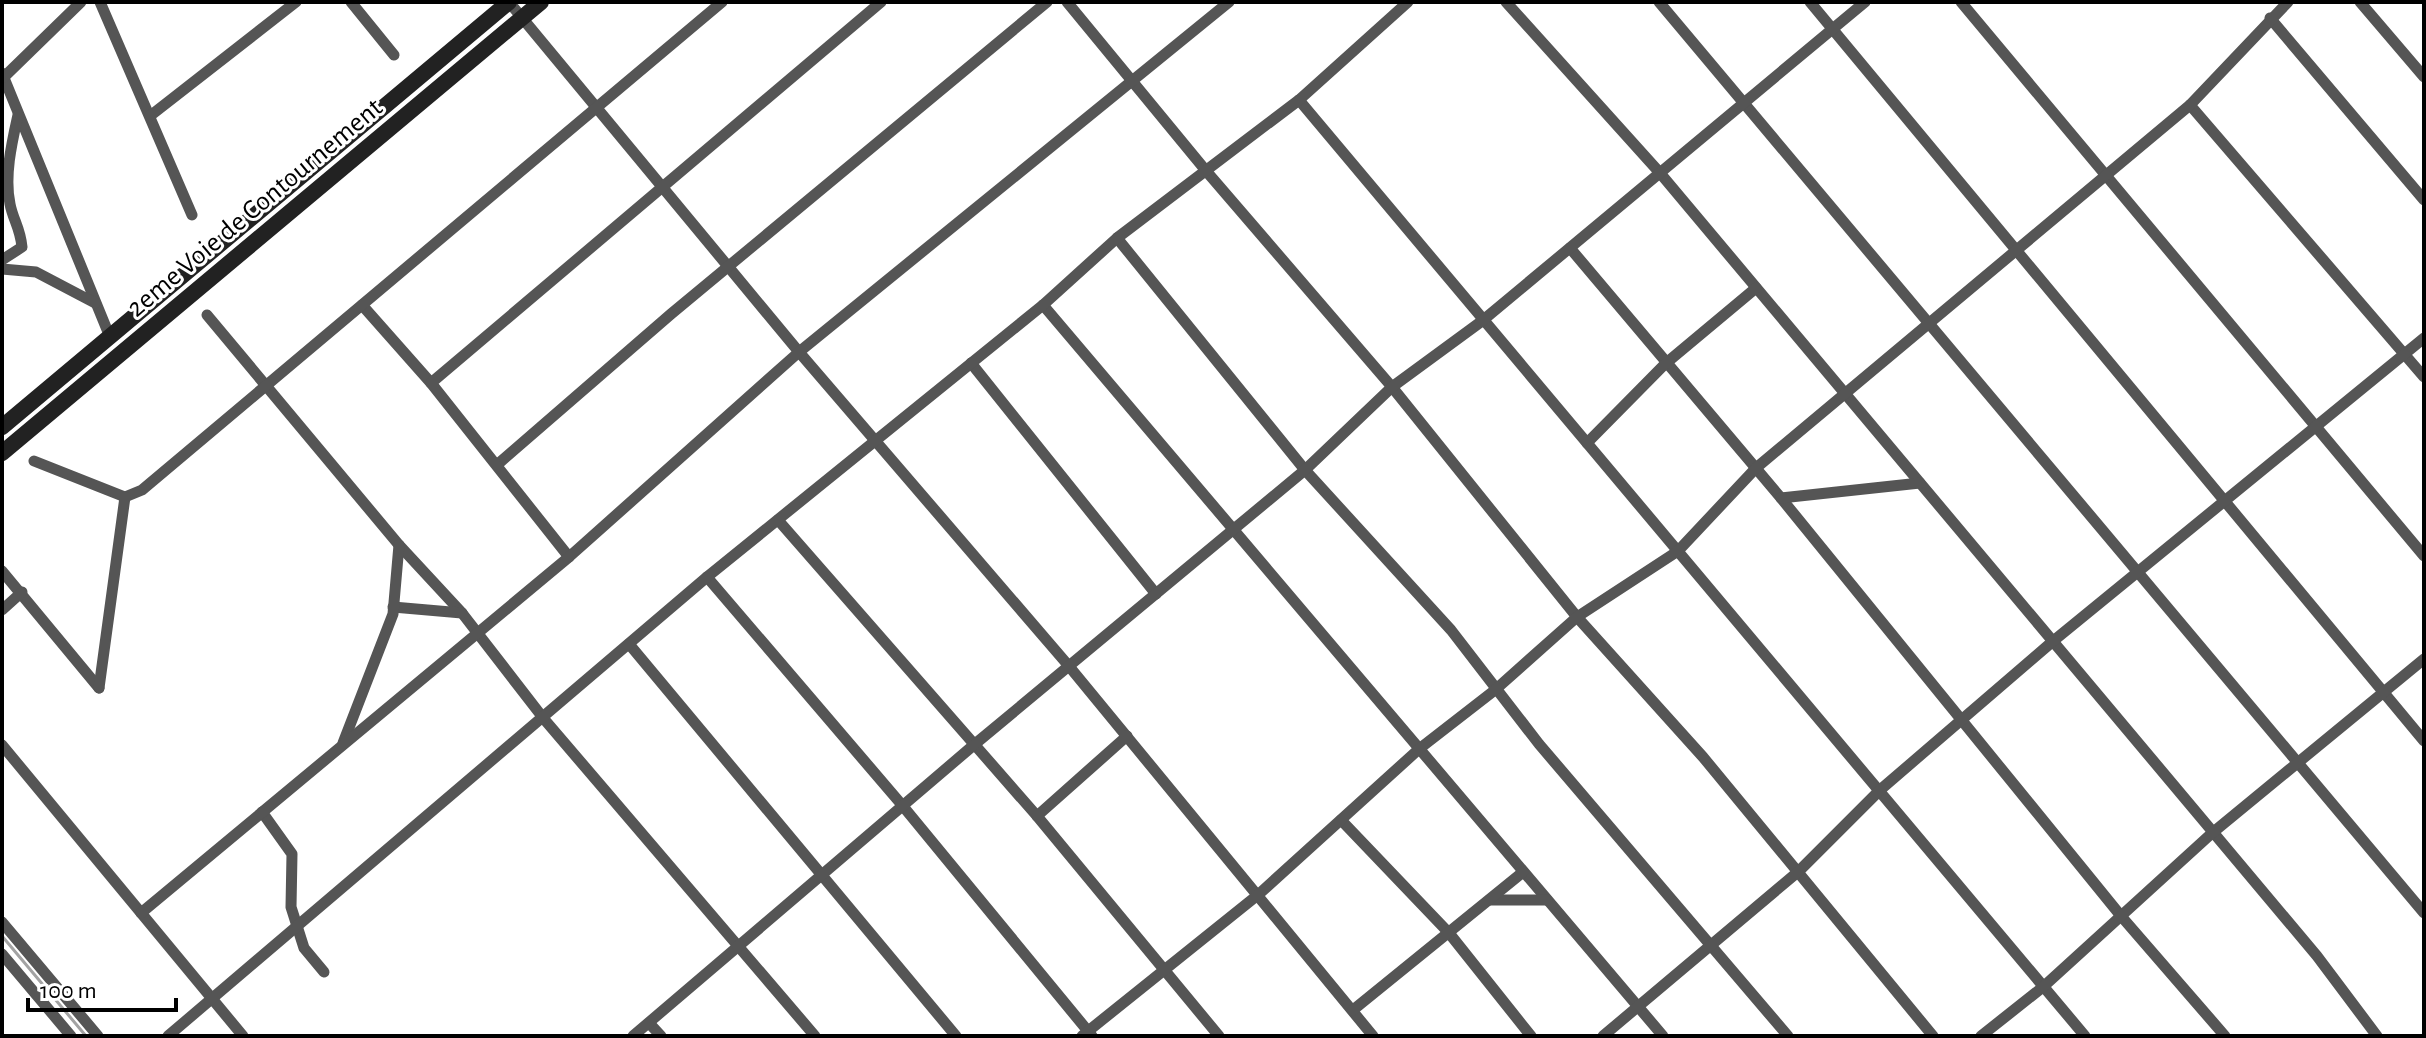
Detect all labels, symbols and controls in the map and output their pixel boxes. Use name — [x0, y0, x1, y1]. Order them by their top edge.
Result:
street label: 2eme Voie de Contournement — [122, 93, 388, 323]
scale bar — [28, 962, 176, 1012]
text: 100 m — [40, 979, 97, 1003]

